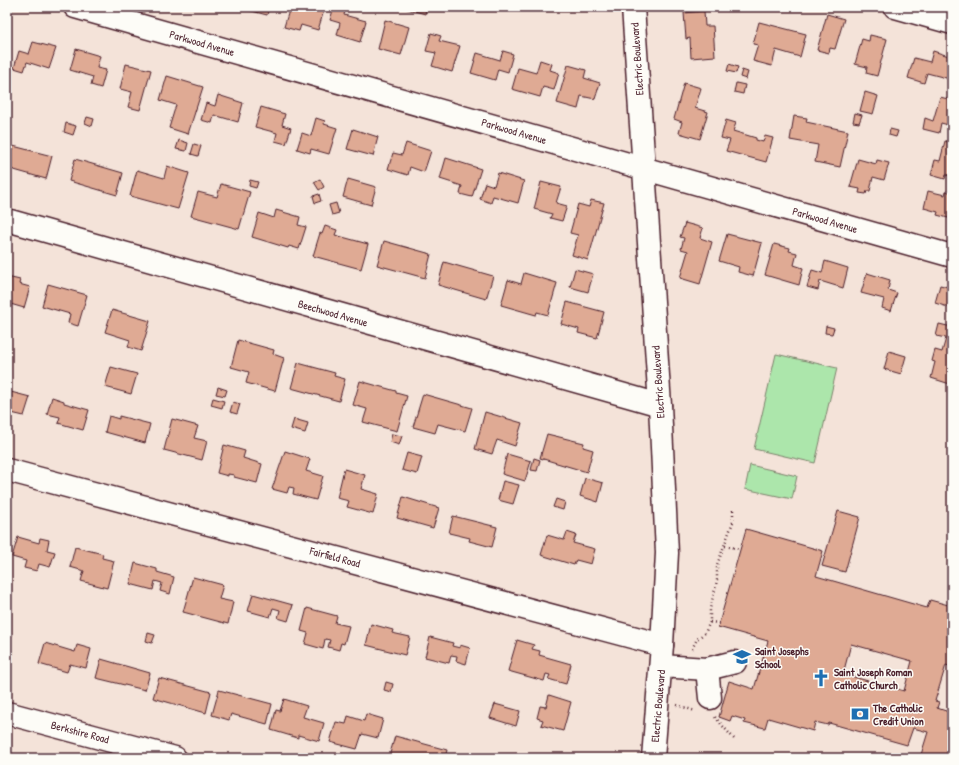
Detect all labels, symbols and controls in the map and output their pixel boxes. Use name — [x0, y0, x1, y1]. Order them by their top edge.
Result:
street label: Electric Boulevard — [627, 22, 647, 96]
street label: Parkwood Avenue — [168, 27, 237, 59]
street label: Parkwood Avenue — [480, 115, 549, 147]
street label: Parkwood Avenue — [791, 204, 860, 236]
street label: Beechwood Avenue — [297, 296, 370, 330]
street label: Electric Boulevard — [648, 345, 668, 419]
street label: Fairfield Road — [307, 543, 362, 571]
place label: Saint Josephs School — [755, 644, 810, 671]
school or university icon: Saint Josephs School — [732, 647, 752, 667]
place label: Saint Joseph Roman Catholic Church — [834, 665, 912, 692]
street label: Electric Boulevard — [648, 668, 668, 743]
church icon: Saint Joseph Roman Catholic Church — [811, 668, 831, 688]
place label: The Catholic Credit Union — [872, 701, 924, 728]
bank icon: The Catholic Credit Union — [850, 704, 870, 724]
street label: Berkshire Road — [50, 718, 111, 747]

